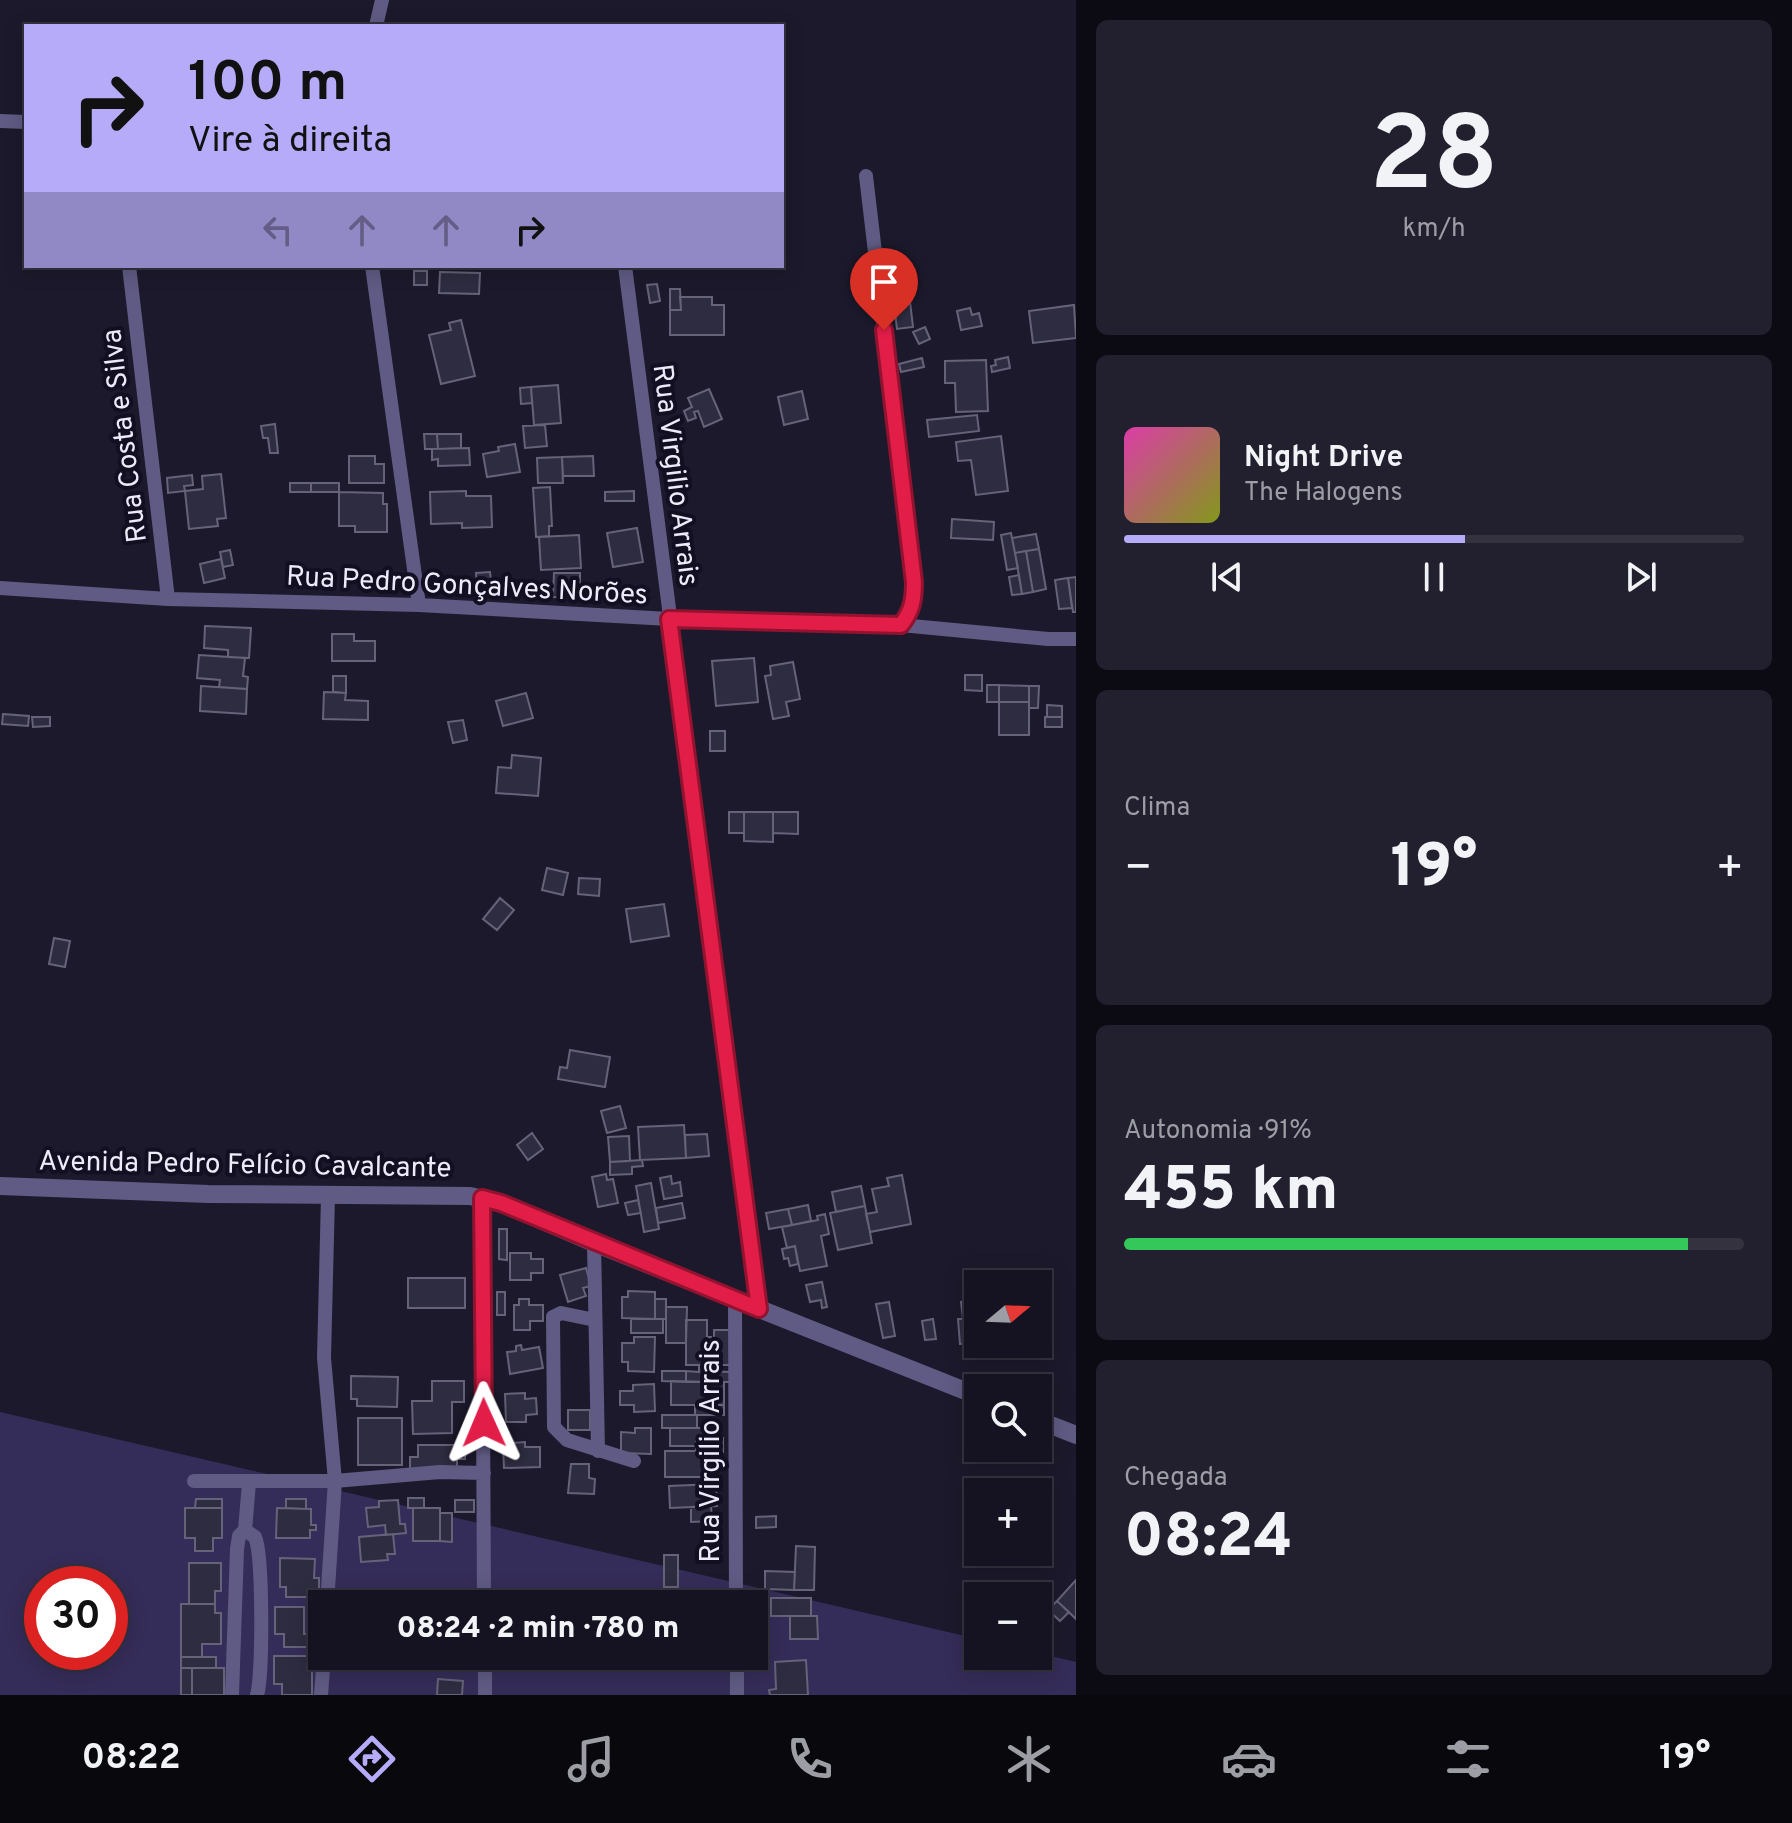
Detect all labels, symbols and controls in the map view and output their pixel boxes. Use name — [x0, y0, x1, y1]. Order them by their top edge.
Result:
text: 100 m — [188, 50, 347, 120]
icon: right — [56, 56, 160, 160]
text: 28 — [1369, 95, 1499, 227]
text: Vire à direita — [188, 119, 392, 165]
icon: left — [256, 208, 300, 252]
icon: ahead — [340, 208, 384, 252]
icon: ahead — [424, 208, 468, 252]
icon: right — [508, 208, 552, 252]
text: km/h — [1402, 213, 1466, 246]
pin — [850, 248, 918, 330]
icon: arrive — [862, 260, 906, 304]
street label: Rua Costa e Silva — [95, 327, 157, 544]
street label: Rua Virgilio Arrais — [643, 362, 706, 588]
text: Night Drive — [1244, 440, 1403, 477]
text: The Halogens — [1244, 477, 1403, 510]
icon: previous — [1205, 555, 1249, 599]
icon: pause — [1412, 555, 1456, 599]
icon: next — [1619, 555, 1663, 599]
street label: Rua Pedro Gonçalves Norões — [285, 560, 649, 614]
text: Clima — [1124, 792, 1190, 825]
text: 19° — [1391, 832, 1477, 908]
text: − — [1124, 842, 1152, 898]
text: + — [1716, 842, 1744, 898]
text: Autonomia · 91% — [1124, 1115, 1312, 1148]
street label: Avenida Pedro Felício Cavalcante — [38, 1144, 452, 1188]
text: 455 km — [1124, 1155, 1338, 1231]
north arrow — [964, 1270, 1052, 1358]
map controls — [964, 1270, 1052, 1670]
street label: Rua Virgilio Arrais — [694, 1339, 730, 1563]
button: search — [964, 1374, 1052, 1462]
position arrow — [442, 1381, 526, 1465]
text: Chegada — [1124, 1462, 1227, 1495]
button: + — [964, 1478, 1052, 1566]
text: 08:24 — [1124, 1502, 1293, 1578]
speed limit sign: 30 — [24, 1566, 128, 1670]
button: − — [964, 1582, 1052, 1670]
text: 08:24 · 2 min · 780 m — [397, 1611, 679, 1648]
icon: directions — [344, 1731, 400, 1787]
icon: music — [563, 1731, 619, 1787]
icon: phone — [782, 1731, 838, 1787]
icon: climate — [1001, 1731, 1057, 1787]
icon: car — [1221, 1731, 1277, 1787]
icon: filters — [1440, 1731, 1496, 1787]
text: 08:22 — [82, 1736, 181, 1782]
text: 19° — [1659, 1736, 1710, 1782]

